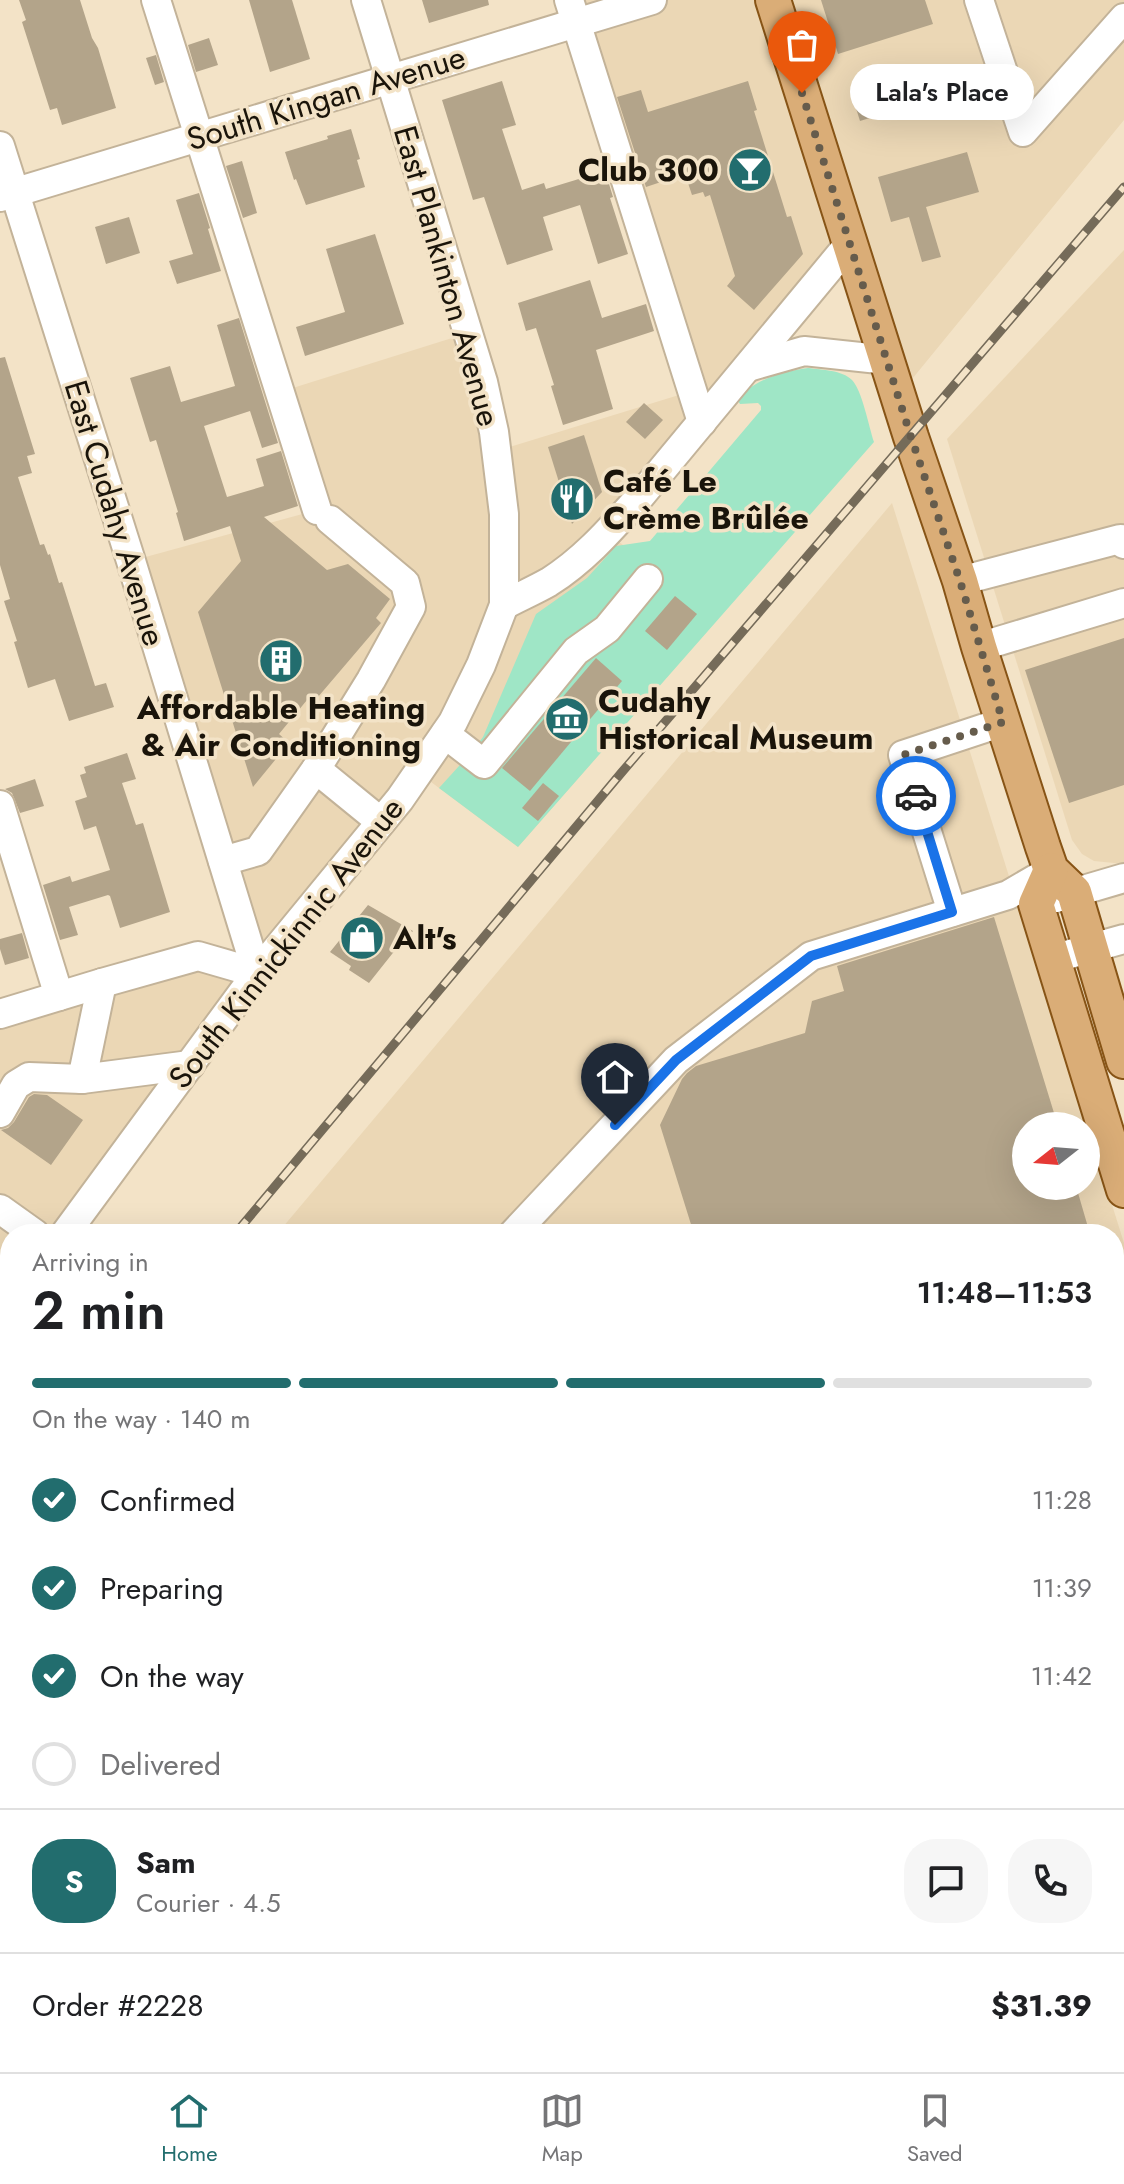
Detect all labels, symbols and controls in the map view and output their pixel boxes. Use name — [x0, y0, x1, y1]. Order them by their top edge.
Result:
pin — [768, 11, 836, 93]
icon: bag — [780, 23, 824, 67]
street label: South Kingan Avenue — [181, 34, 471, 162]
callout: Lala's Place — [850, 65, 1034, 121]
text: Lala's Place — [875, 73, 1009, 111]
street label: East Plankinton Avenue — [382, 120, 512, 432]
bar icon: Club 300 — [726, 146, 774, 194]
place label: Club 300 — [578, 147, 719, 193]
street label: East Cudahy Avenue — [53, 375, 177, 651]
place label: Café Le Crème Brûlée — [603, 458, 809, 541]
restaurant icon: Café Le Crème Brûlée — [548, 475, 596, 523]
building icon: Affordable Heating & Air Conditioning — [257, 637, 305, 685]
place label: Cudahy Historical Museum — [598, 678, 873, 761]
place label: Affordable Heating & Air Conditioning — [136, 685, 425, 768]
museum icon: Cudahy Historical Museum — [543, 695, 591, 743]
courier — [876, 756, 956, 836]
icon: car — [894, 774, 938, 818]
street label: South Kinnickinnic Avenue — [158, 788, 414, 1098]
shop icon: Alt's — [338, 914, 386, 962]
place label: Alt's — [392, 915, 457, 961]
pin — [581, 1043, 649, 1125]
icon: home — [593, 1055, 637, 1099]
north arrow — [1012, 1112, 1100, 1200]
map controls — [1012, 1112, 1100, 1200]
text: Arriving in — [32, 1243, 149, 1281]
text: 11:48–11:53 — [917, 1271, 1092, 1314]
text: 2 min — [32, 1273, 165, 1349]
text: On the way · 140 m — [32, 1400, 251, 1438]
icon: check — [32, 1478, 76, 1522]
text: Confirmed — [100, 1479, 235, 1522]
text: 11:28 — [1032, 1481, 1092, 1519]
icon: check — [32, 1566, 76, 1610]
text: Preparing — [100, 1567, 224, 1610]
text: 11:39 — [1032, 1569, 1092, 1607]
icon: check — [32, 1654, 76, 1698]
text: On the way — [100, 1655, 244, 1698]
text: 11:42 — [1031, 1657, 1092, 1695]
text: Delivered — [100, 1743, 221, 1786]
button: chat — [904, 1839, 988, 1923]
button: phone — [1008, 1839, 1092, 1923]
text: Sam — [136, 1841, 196, 1884]
text: S — [65, 1860, 83, 1903]
text: Courier · 4.5 — [136, 1884, 281, 1922]
text: Order #2228 — [32, 1984, 204, 2027]
text: $31.39 — [991, 1984, 1092, 2027]
tab: Home — [161, 2089, 218, 2169]
tab: Map — [540, 2089, 584, 2169]
tab: Saved — [907, 2089, 963, 2169]

